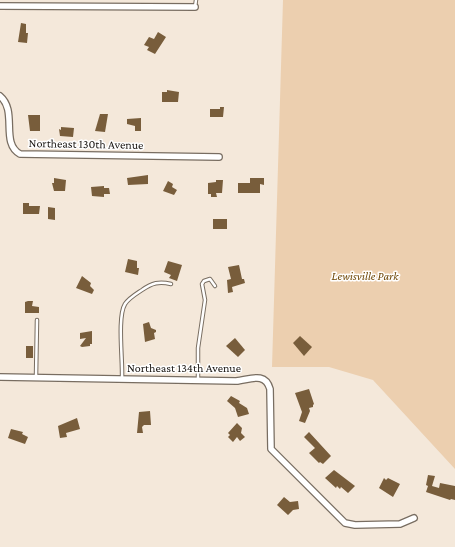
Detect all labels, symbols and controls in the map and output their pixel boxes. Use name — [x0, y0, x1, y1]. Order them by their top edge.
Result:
street label: Northeast 130th Avenue — [29, 136, 143, 152]
park label: Lewisville Park — [332, 269, 399, 283]
street label: Northeast 134th Avenue — [127, 361, 241, 375]

